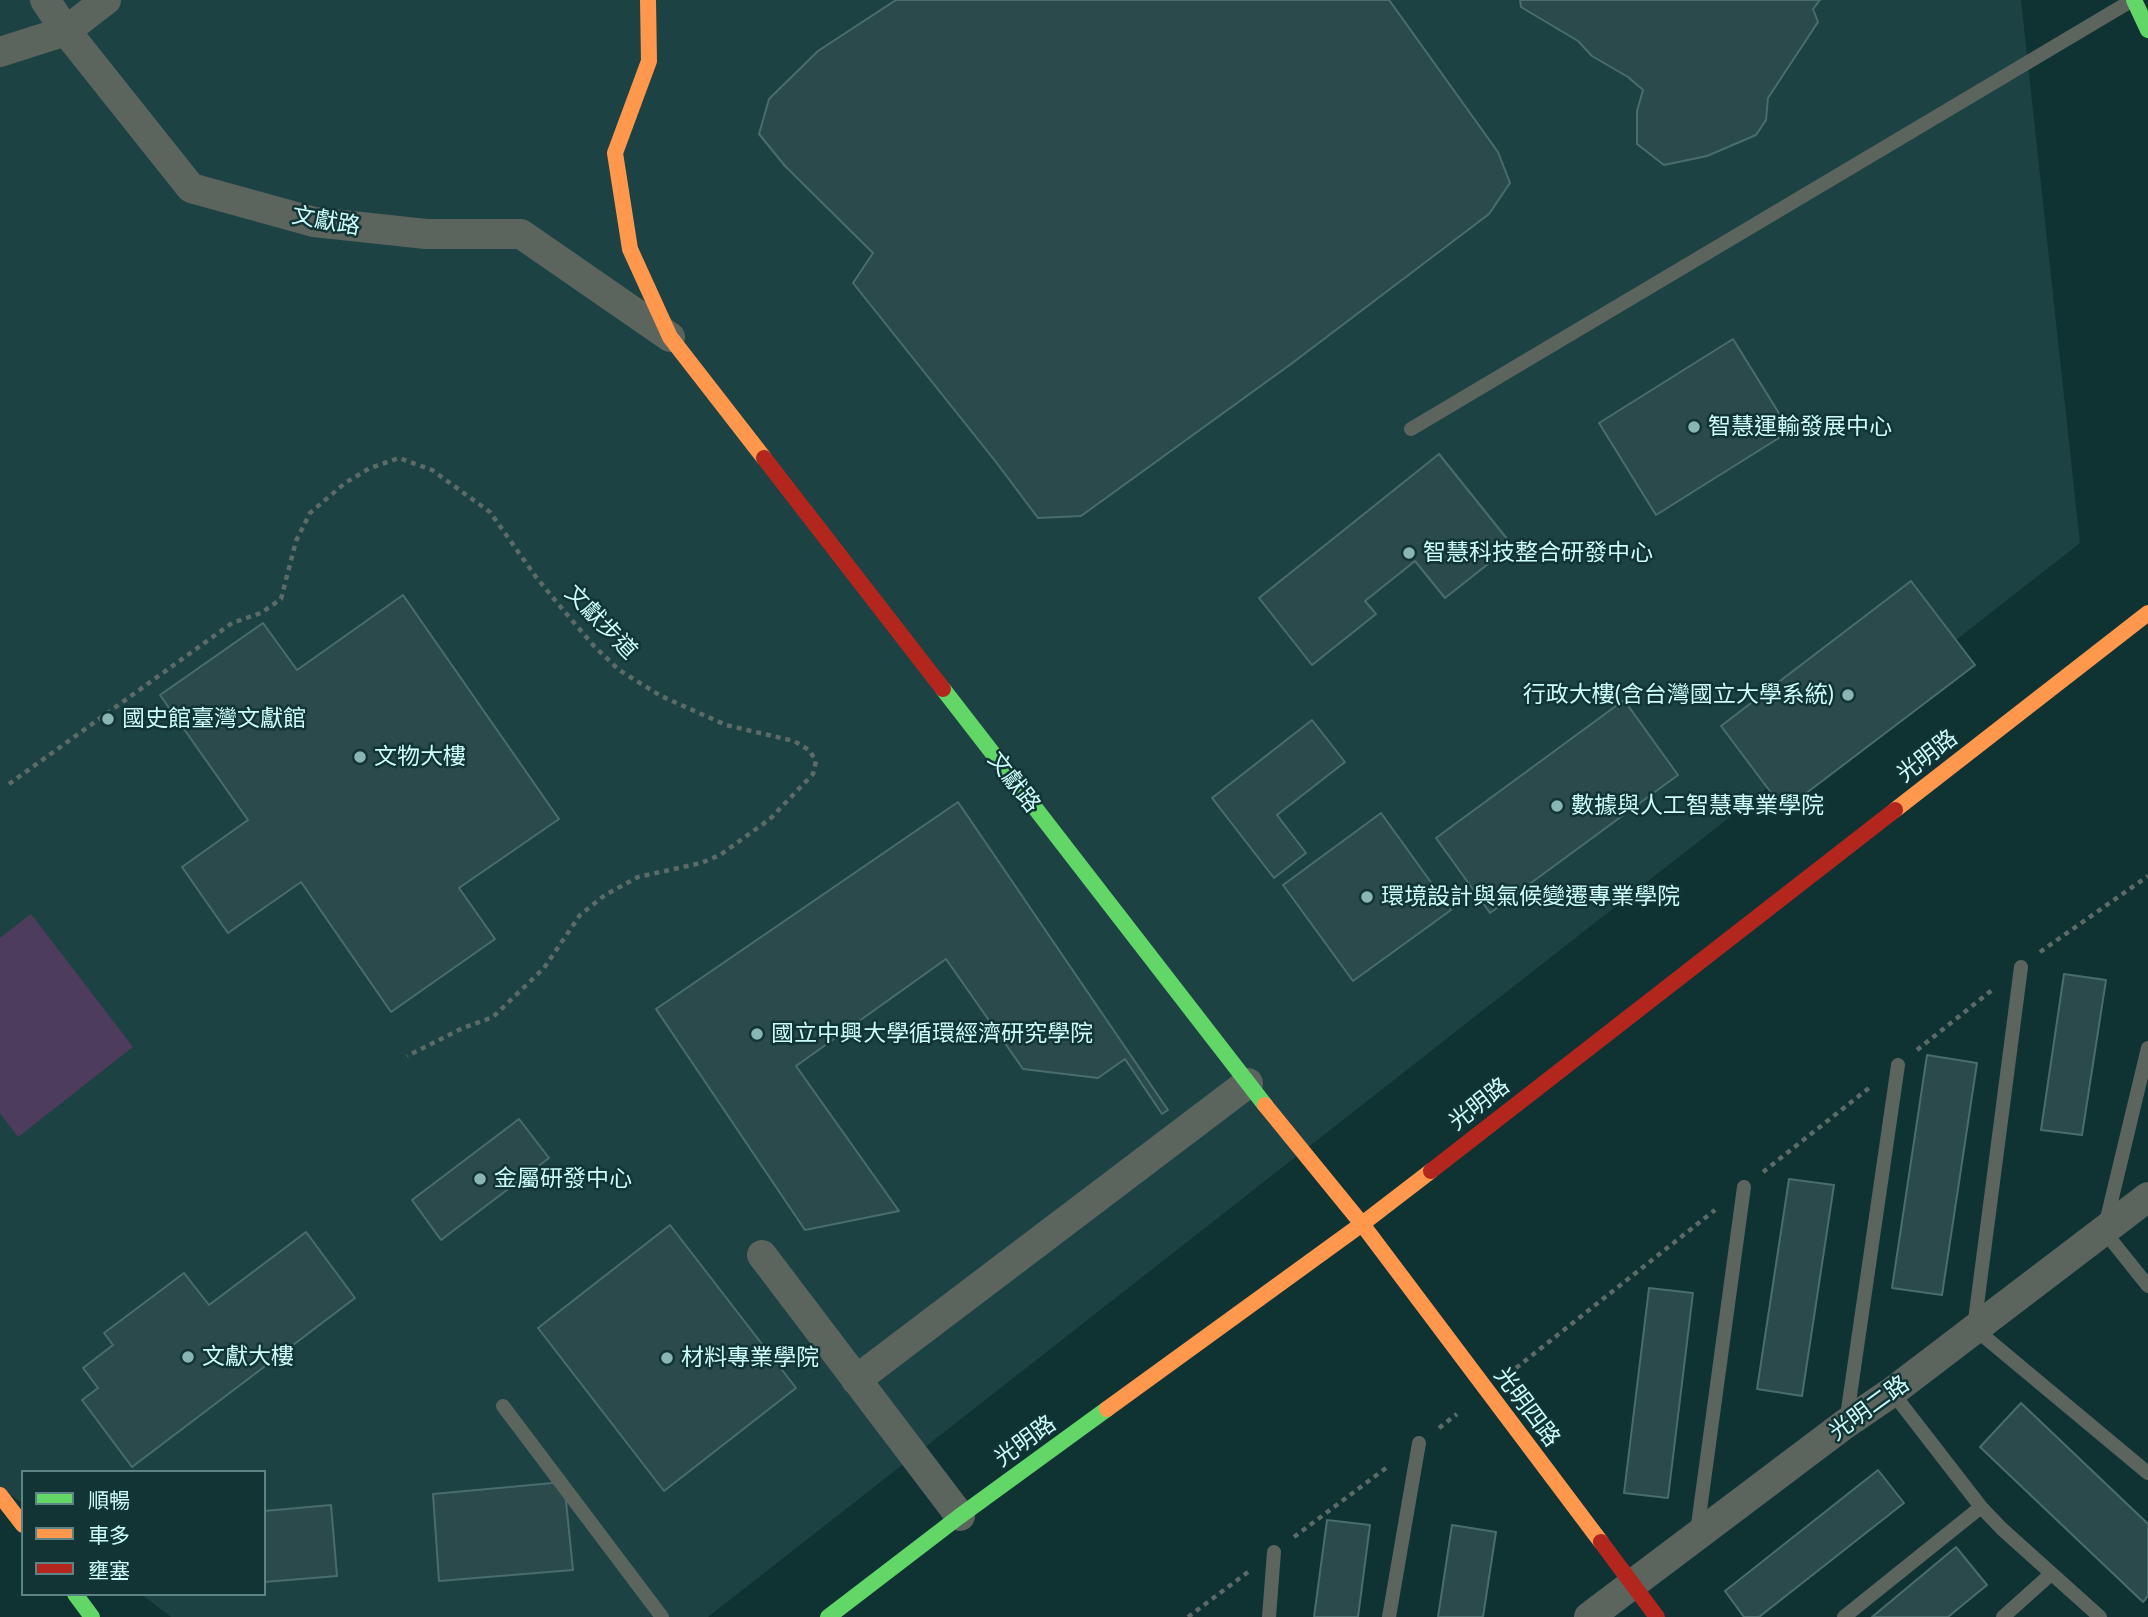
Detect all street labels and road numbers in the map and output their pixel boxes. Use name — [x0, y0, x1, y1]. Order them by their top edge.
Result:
street label: 文獻路 — [290, 201, 362, 241]
street label: 文獻步道 — [559, 579, 643, 665]
street label: 光明路 — [1891, 724, 1963, 788]
street label: 文獻路 — [982, 746, 1046, 818]
street label: 光明路 — [1443, 1072, 1515, 1136]
street label: 光明四路 — [1488, 1362, 1566, 1452]
street label: 光明二路 — [1824, 1370, 1914, 1446]
street label: 光明路 — [989, 1410, 1061, 1472]

